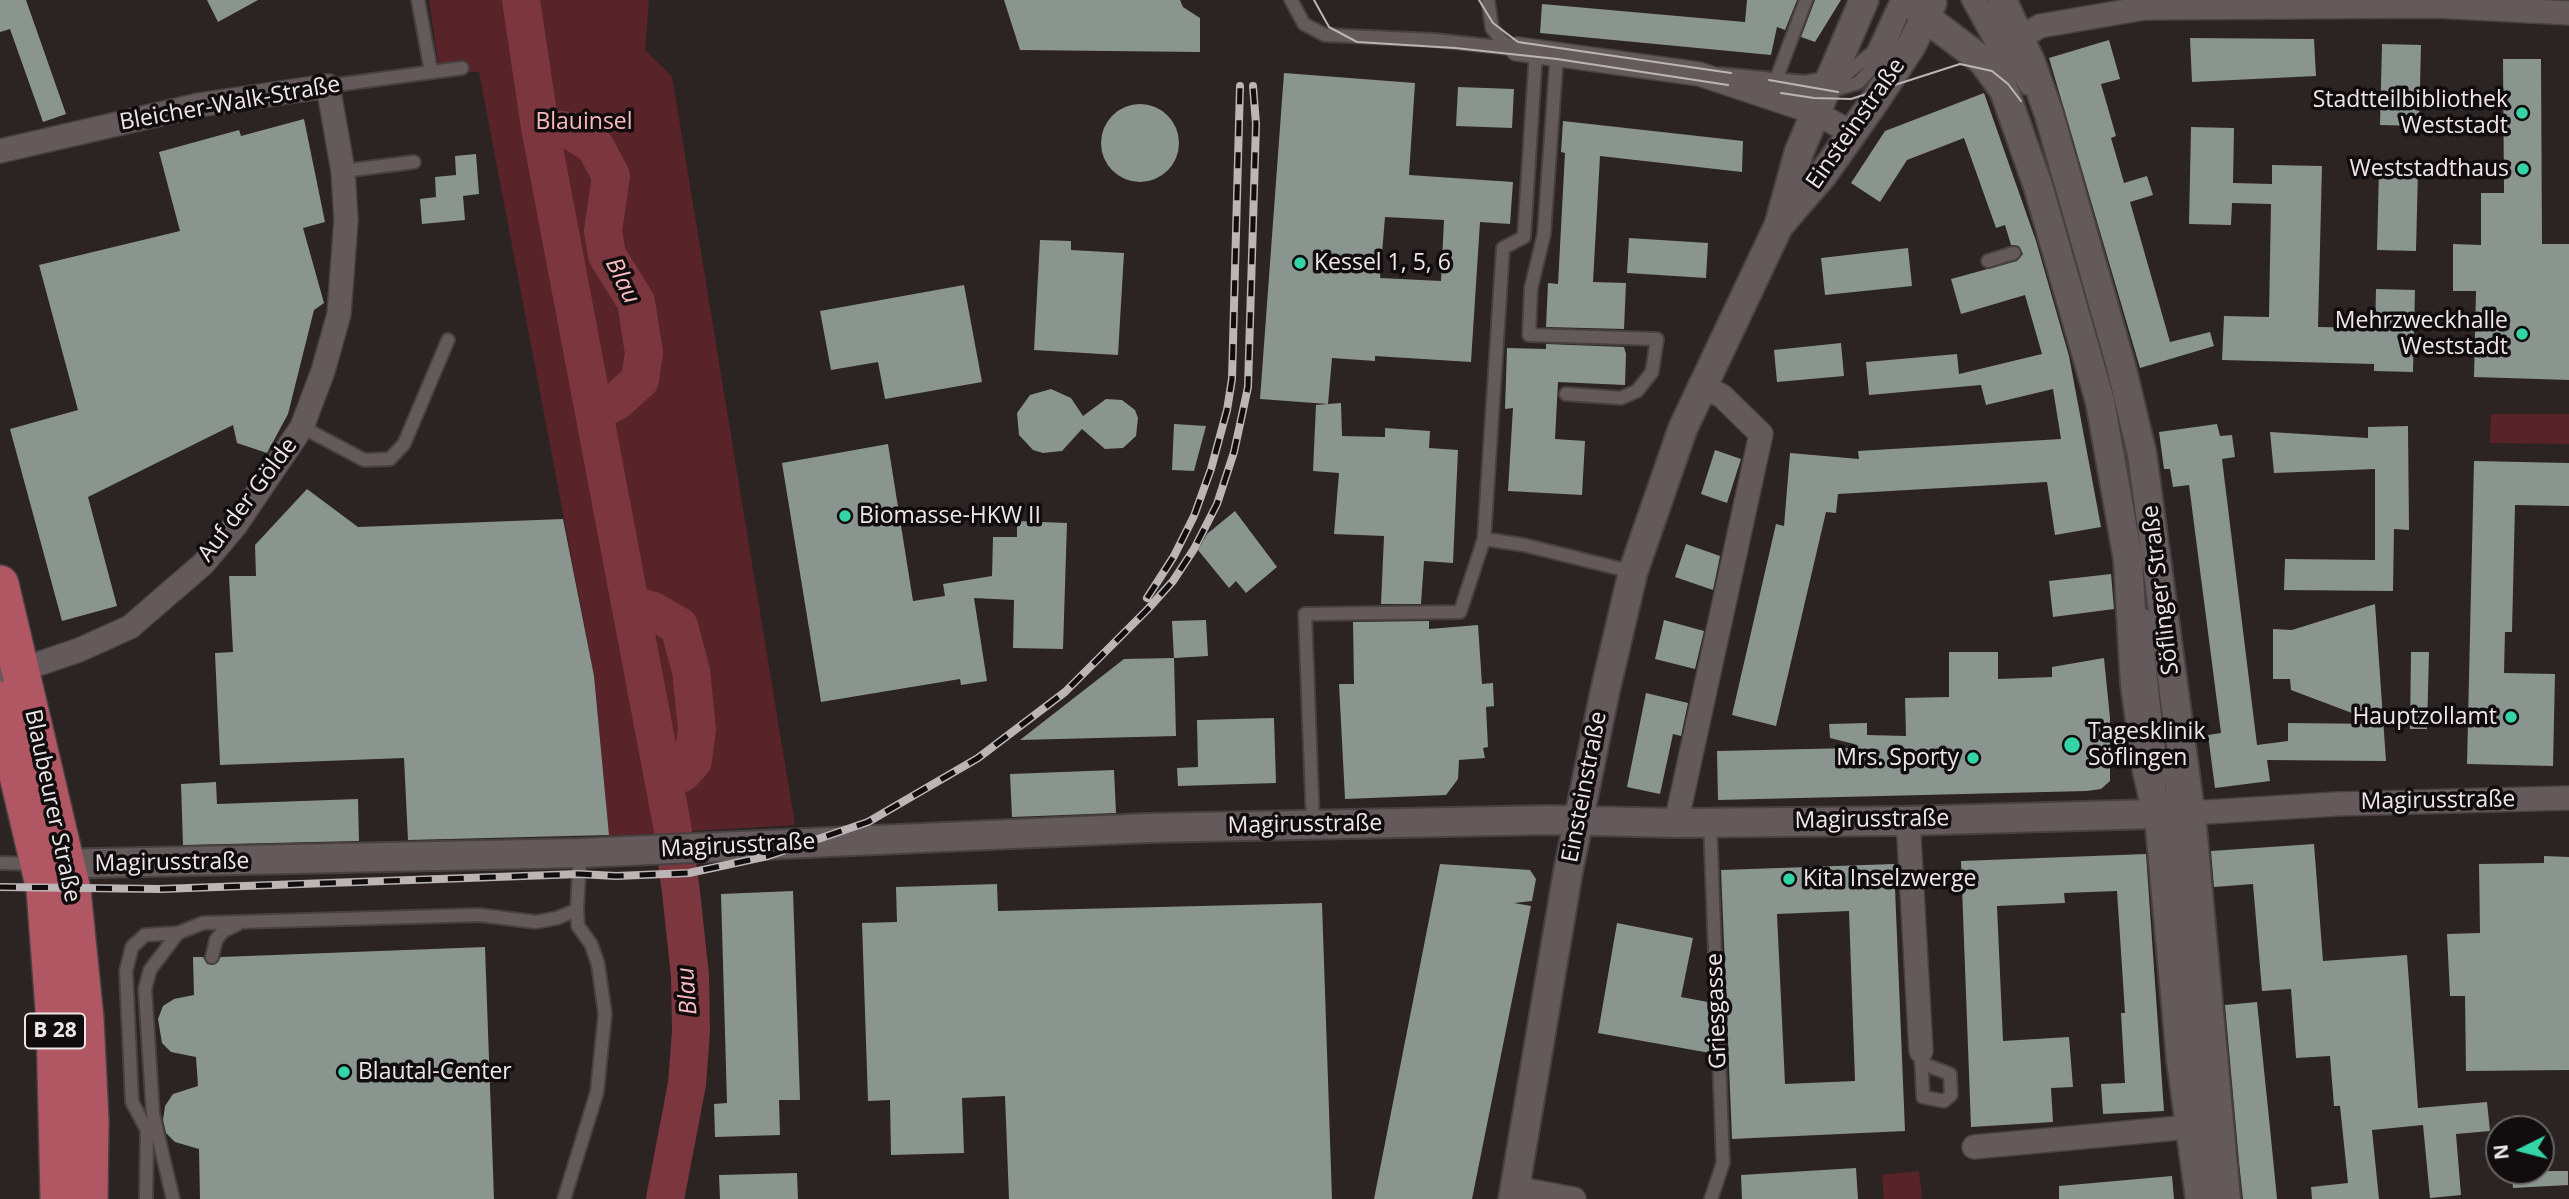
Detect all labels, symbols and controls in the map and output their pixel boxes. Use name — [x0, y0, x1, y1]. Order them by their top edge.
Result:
street label: Einsteinstraße — [1801, 53, 1911, 195]
street label: Bleicher-Walk-Straße — [117, 71, 343, 137]
place label: Stadtteilbibliothek Weststadt — [2313, 86, 2508, 140]
marker: Stadtteilbibliothek Weststadt — [2514, 105, 2530, 121]
park label: Blauinsel — [535, 108, 633, 136]
place label: Weststadthaus — [2350, 155, 2509, 183]
marker: Weststadthaus — [2515, 161, 2531, 177]
place label: Kessel 1, 5, 6 — [1314, 249, 1451, 277]
water label: Blau — [599, 253, 645, 309]
marker: Kessel 1, 5, 6 — [1292, 255, 1308, 271]
place label: Mehrzweckhalle Weststadt — [2335, 307, 2508, 361]
marker: Mehrzweckhalle Weststadt — [2514, 326, 2530, 342]
street label: Auf der Gölde — [192, 433, 304, 567]
place label: Biomasse-HKW II — [859, 502, 1041, 530]
street label: Söflinger Straße — [2137, 504, 2185, 676]
marker: Biomasse-HKW II — [837, 508, 853, 524]
place label: Hauptzollamt — [2352, 703, 2497, 731]
street label: Blaubeurer Straße — [18, 707, 86, 905]
street label: Einsteinstraße — [1557, 709, 1613, 865]
marker: Hauptzollamt — [2503, 709, 2519, 725]
place label: Tagesklinik Söflingen — [2088, 718, 2206, 772]
marker: Tagesklinik Söflingen — [2062, 735, 2082, 755]
place label: Mrs. Sporty — [1836, 744, 1959, 772]
marker: Mrs. Sporty — [1965, 750, 1981, 766]
street label: Magirusstraße — [2360, 786, 2516, 816]
street label: Magirusstraße — [1794, 805, 1950, 835]
street label: Magirusstraße — [1227, 810, 1383, 840]
street label: Magirusstraße — [660, 828, 816, 864]
street label: Magirusstraße — [94, 848, 250, 878]
place label: Kita Inselzwerge — [1803, 865, 1976, 893]
marker: Kita Inselzwerge — [1781, 871, 1797, 887]
street label: Griesgasse — [1701, 953, 1733, 1069]
water label: Blau — [672, 966, 704, 1016]
road number: B 28 — [25, 1014, 85, 1048]
place label: Blautal-Center — [358, 1058, 512, 1086]
marker: Blautal-Center — [336, 1064, 352, 1080]
north arrow — [2485, 1115, 2555, 1185]
text: N — [2487, 1143, 2515, 1161]

